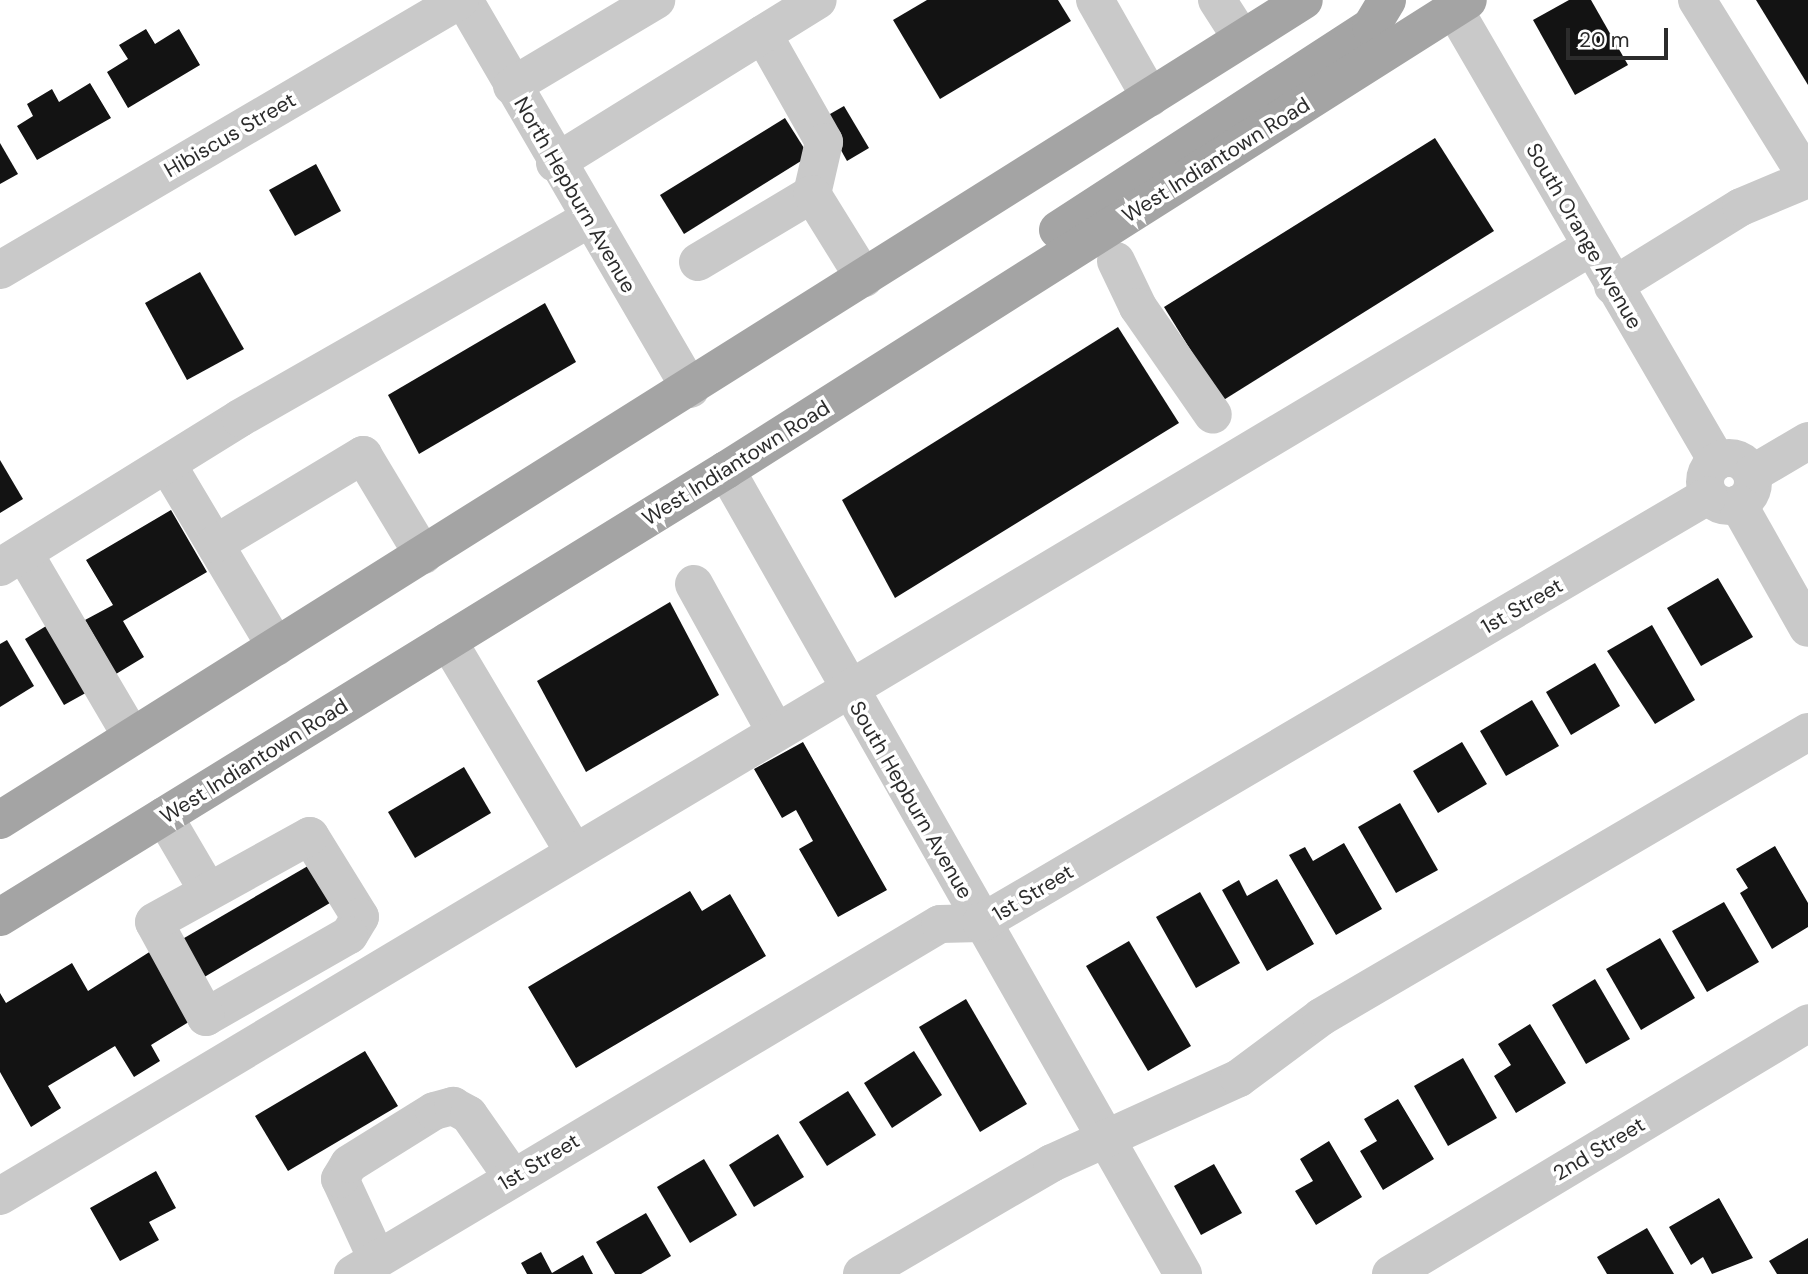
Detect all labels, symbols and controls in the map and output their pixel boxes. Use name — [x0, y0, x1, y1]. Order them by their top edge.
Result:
scale bar — [1570, 14, 1672, 58]
text: 20 m — [1579, 26, 1630, 54]
street label: Hibiscus Street — [160, 87, 300, 183]
street label: West Indiantown Road — [1118, 92, 1314, 228]
street label: North Hepburn Avenue — [509, 93, 641, 297]
street label: South Orange Avenue — [1521, 139, 1647, 333]
street label: West Indiantown Road — [638, 395, 834, 531]
street label: 1st Street — [1477, 573, 1567, 639]
street label: West Indiantown Road — [156, 693, 352, 829]
street label: South Hepburn Avenue — [844, 697, 978, 903]
street label: 1st Street — [988, 859, 1078, 927]
street label: 2nd Street — [1549, 1112, 1649, 1186]
street label: 1st Street — [494, 1128, 584, 1196]

